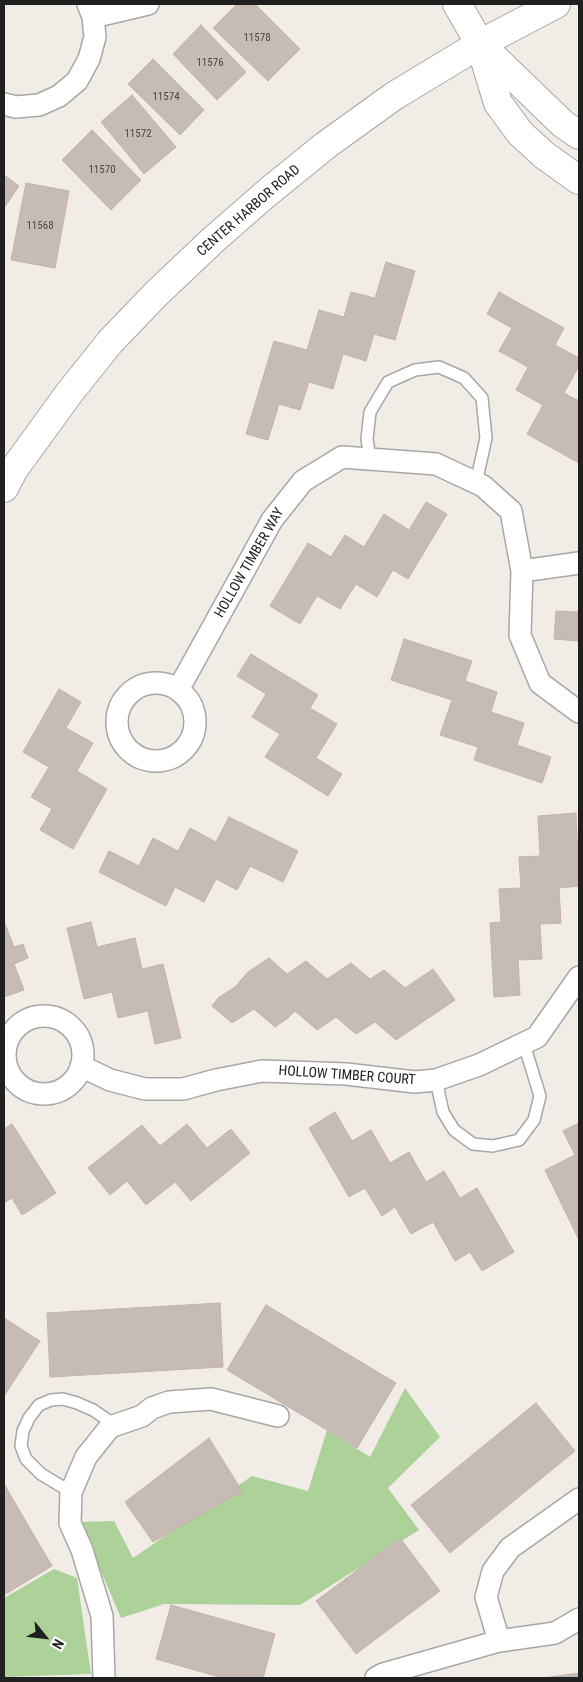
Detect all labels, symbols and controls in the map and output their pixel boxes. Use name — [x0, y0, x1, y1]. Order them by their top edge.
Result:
house number: 11578 — [243, 31, 271, 45]
house number: 11576 — [196, 56, 224, 70]
house number: 11574 — [152, 90, 180, 104]
house number: 11572 — [124, 127, 152, 141]
street label: CENTER HARBOR ROAD — [194, 162, 304, 260]
house number: 11570 — [88, 163, 116, 177]
house number: 11568 — [26, 219, 54, 233]
street label: HOLLOW TIMBER WAY — [212, 505, 288, 621]
street label: HOLLOW TIMBER COURT — [278, 1063, 416, 1089]
north arrow — [20, 1612, 70, 1662]
text: N — [49, 1637, 67, 1652]

